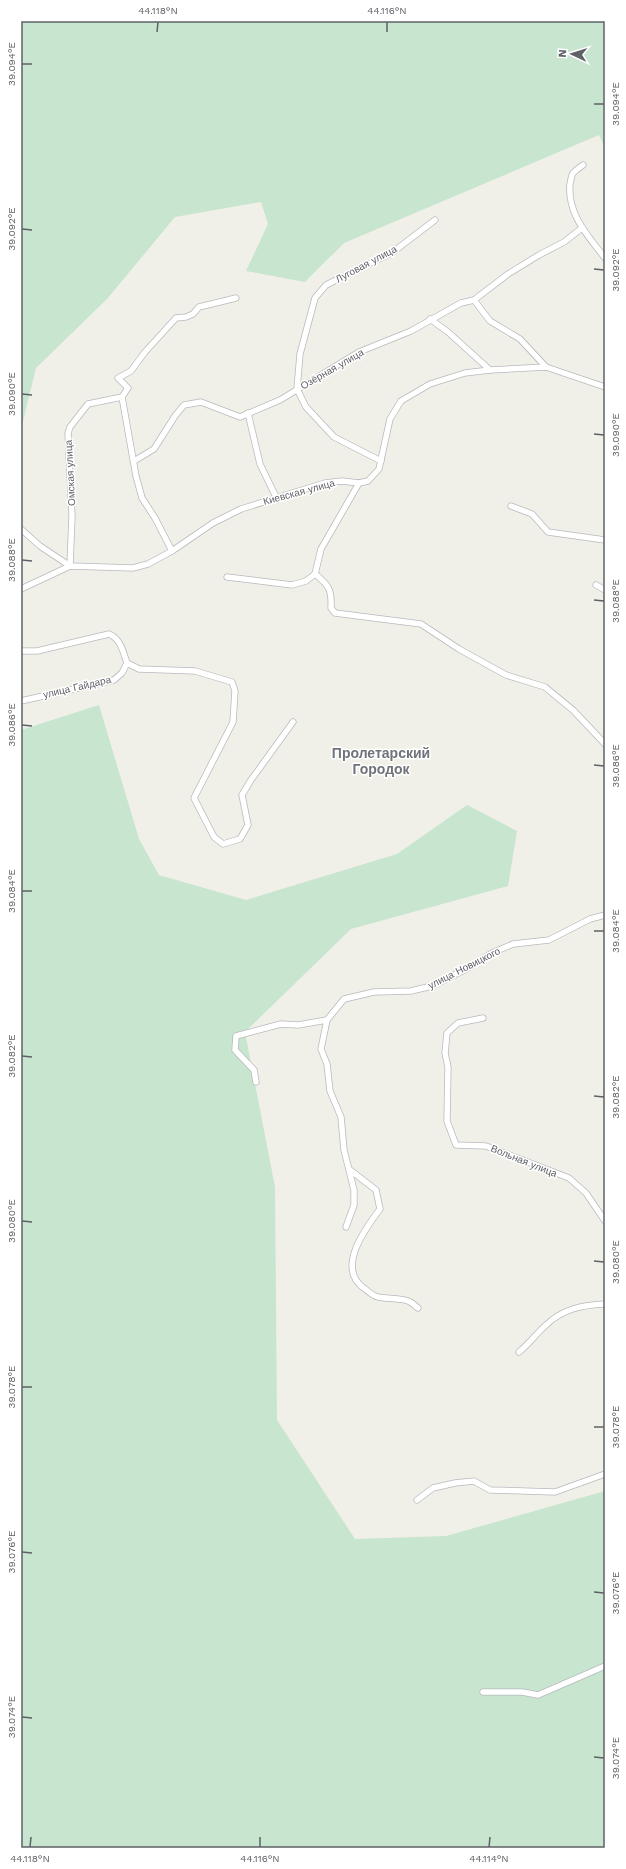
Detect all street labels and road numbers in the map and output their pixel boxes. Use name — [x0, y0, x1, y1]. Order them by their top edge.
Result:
street label: Луговая улица — [334, 243, 399, 285]
street label: Озёрная улица — [299, 346, 366, 391]
street label: Омская улица — [63, 439, 77, 506]
street label: Киевская улица — [262, 477, 336, 507]
street label: улица Гайдара — [42, 674, 112, 700]
street label: улица Новицкого — [426, 945, 502, 991]
street label: Вольная улица — [489, 1143, 559, 1179]

